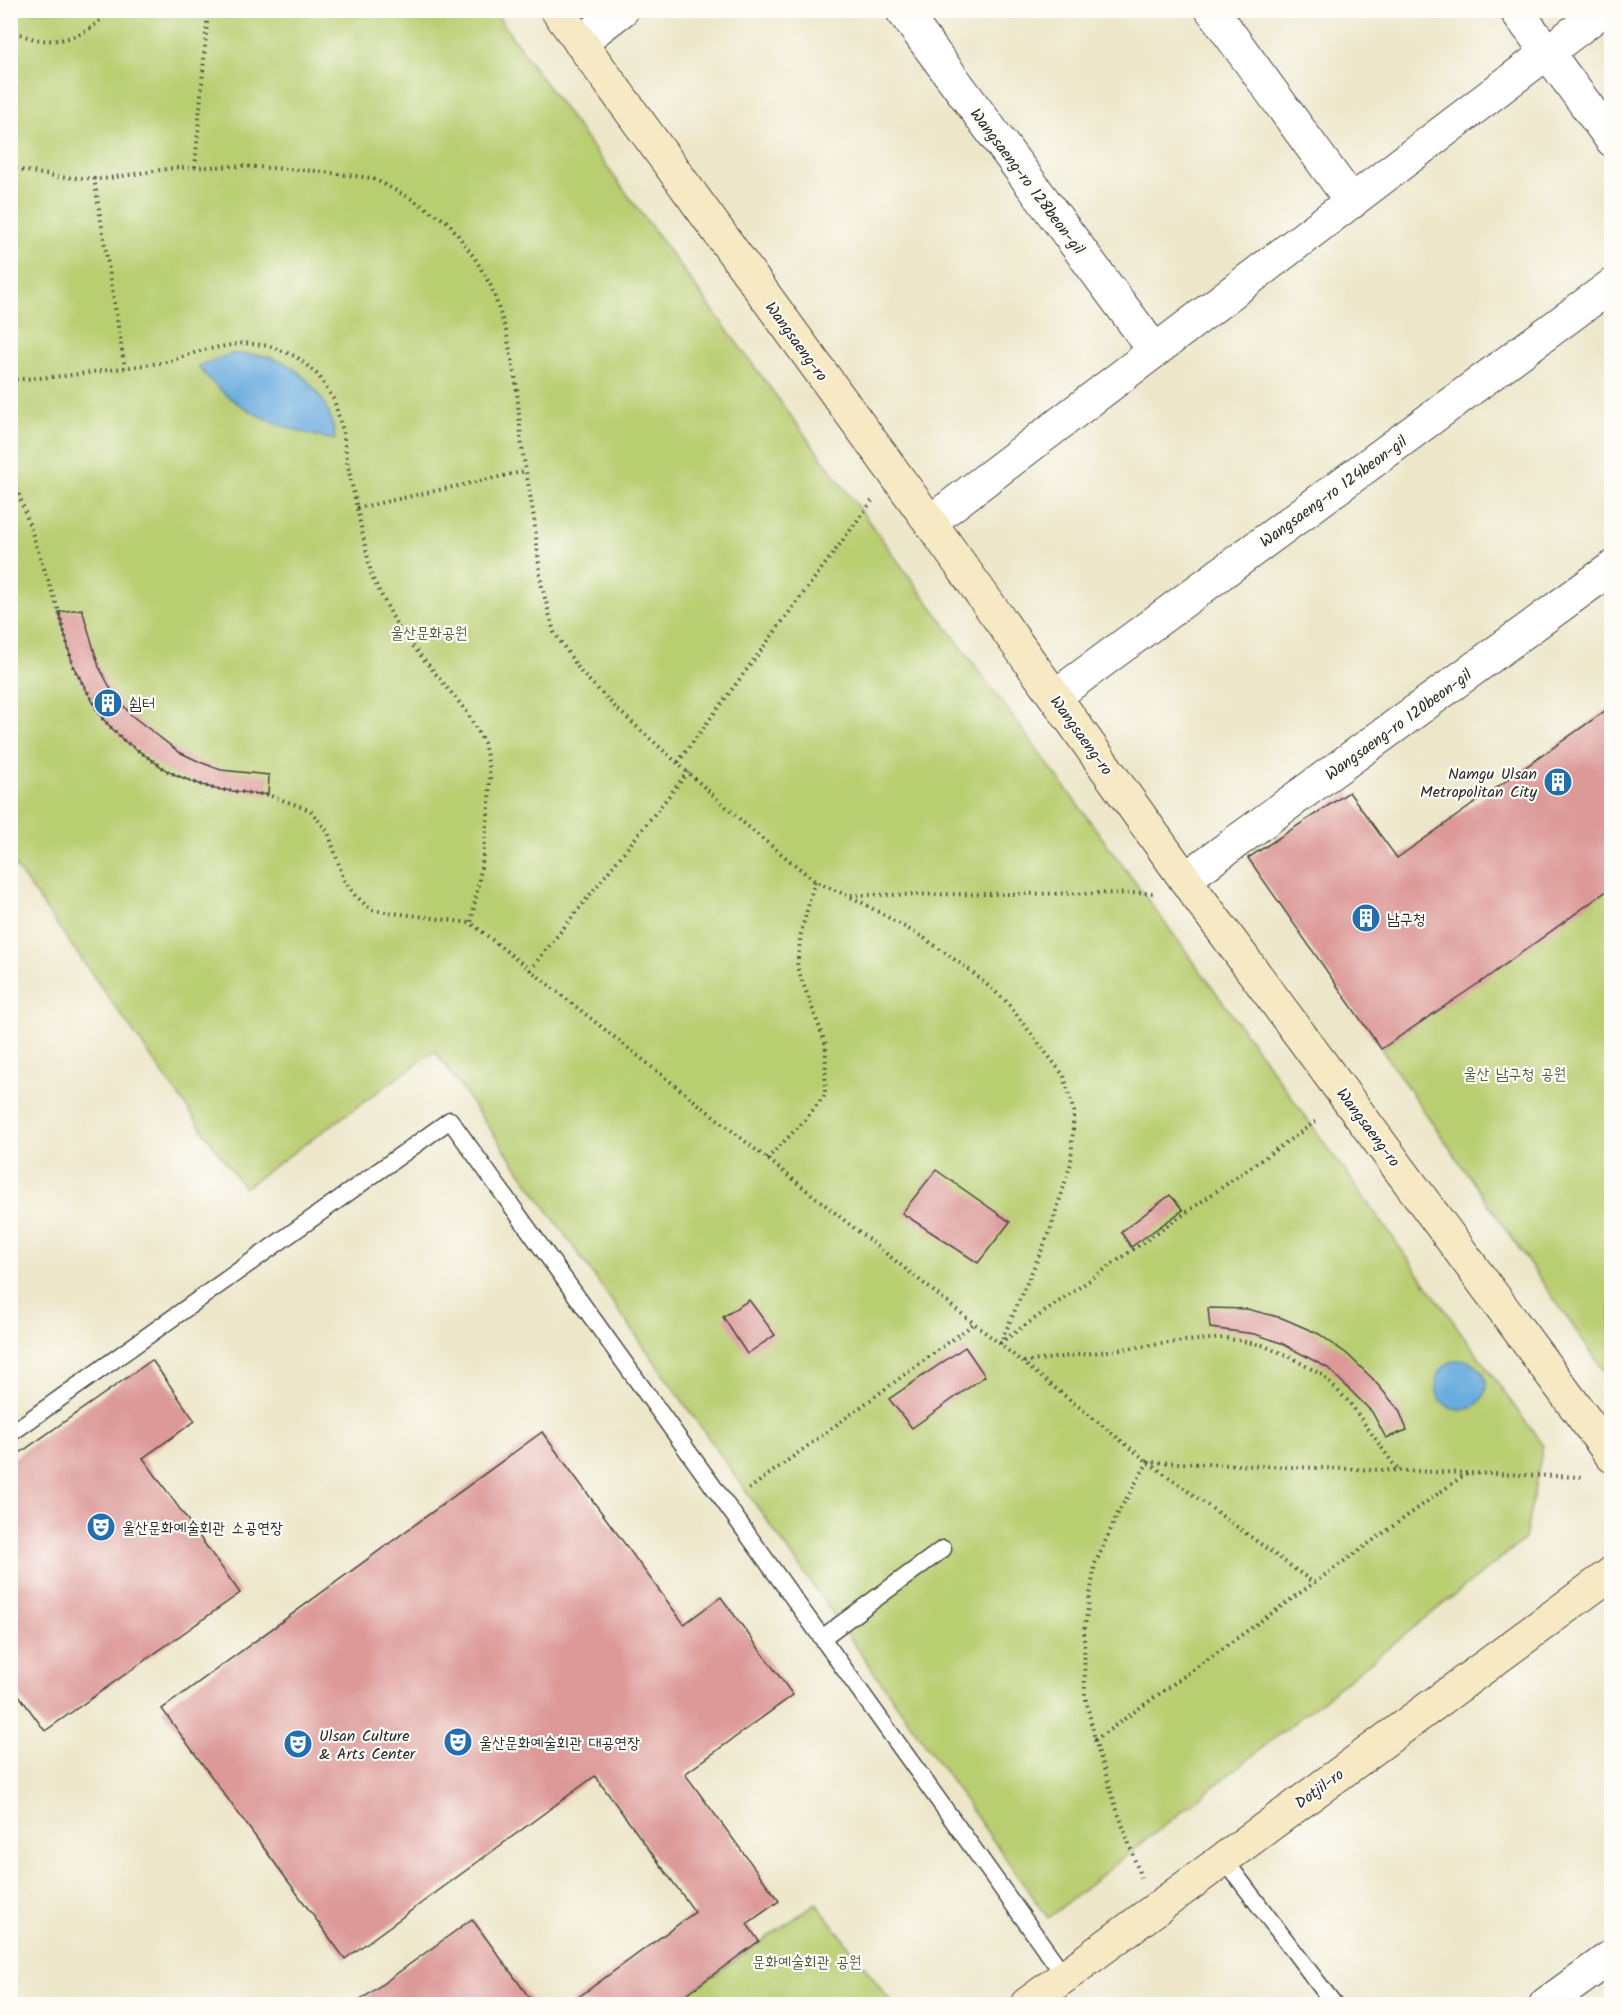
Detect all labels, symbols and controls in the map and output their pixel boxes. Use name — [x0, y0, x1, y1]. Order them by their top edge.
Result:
street label: Wangsaeng-ro 128beon-gil — [963, 103, 1090, 261]
street label: Wangsaeng-ro — [758, 297, 833, 387]
street label: Wangsaeng-ro 124beon-gil — [1255, 430, 1413, 554]
park label: 울산문화공원 — [390, 621, 468, 646]
street label: Wangsaeng-ro 120beon-gil — [1320, 663, 1478, 787]
building icon: 쉼터 — [92, 687, 124, 719]
street label: Wangsaeng-ro — [1043, 691, 1118, 781]
place label: 쉼터 — [129, 692, 155, 717]
place label: Namgu Ulsan Metropolitan City — [1420, 762, 1537, 805]
building icon: Namgu Ulsan Metropolitan City — [1542, 766, 1574, 798]
building icon: 남구청 — [1350, 902, 1382, 934]
place label: 남구청 — [1387, 907, 1426, 932]
park label: 울산 남구청 공원 — [1464, 1062, 1566, 1087]
street label: Wangsaeng-ro — [1330, 1083, 1406, 1173]
theatre icon: 울산문화예술회관 소공연장 — [85, 1511, 117, 1543]
place label: 울산문화예술회관 소공연장 — [122, 1516, 283, 1541]
place label: Ulsan Culture & Arts Center — [319, 1724, 417, 1767]
theatre icon: 울산문화예술회관 대공연장 — [442, 1726, 474, 1758]
theatre icon: Ulsan Culture & Arts Center — [282, 1728, 314, 1760]
place label: 울산문화예술회관 대공연장 — [479, 1731, 640, 1756]
street label: Dotjil-ro — [1290, 1763, 1350, 1816]
park label: 문화예술회관 공원 — [752, 1950, 862, 1975]

